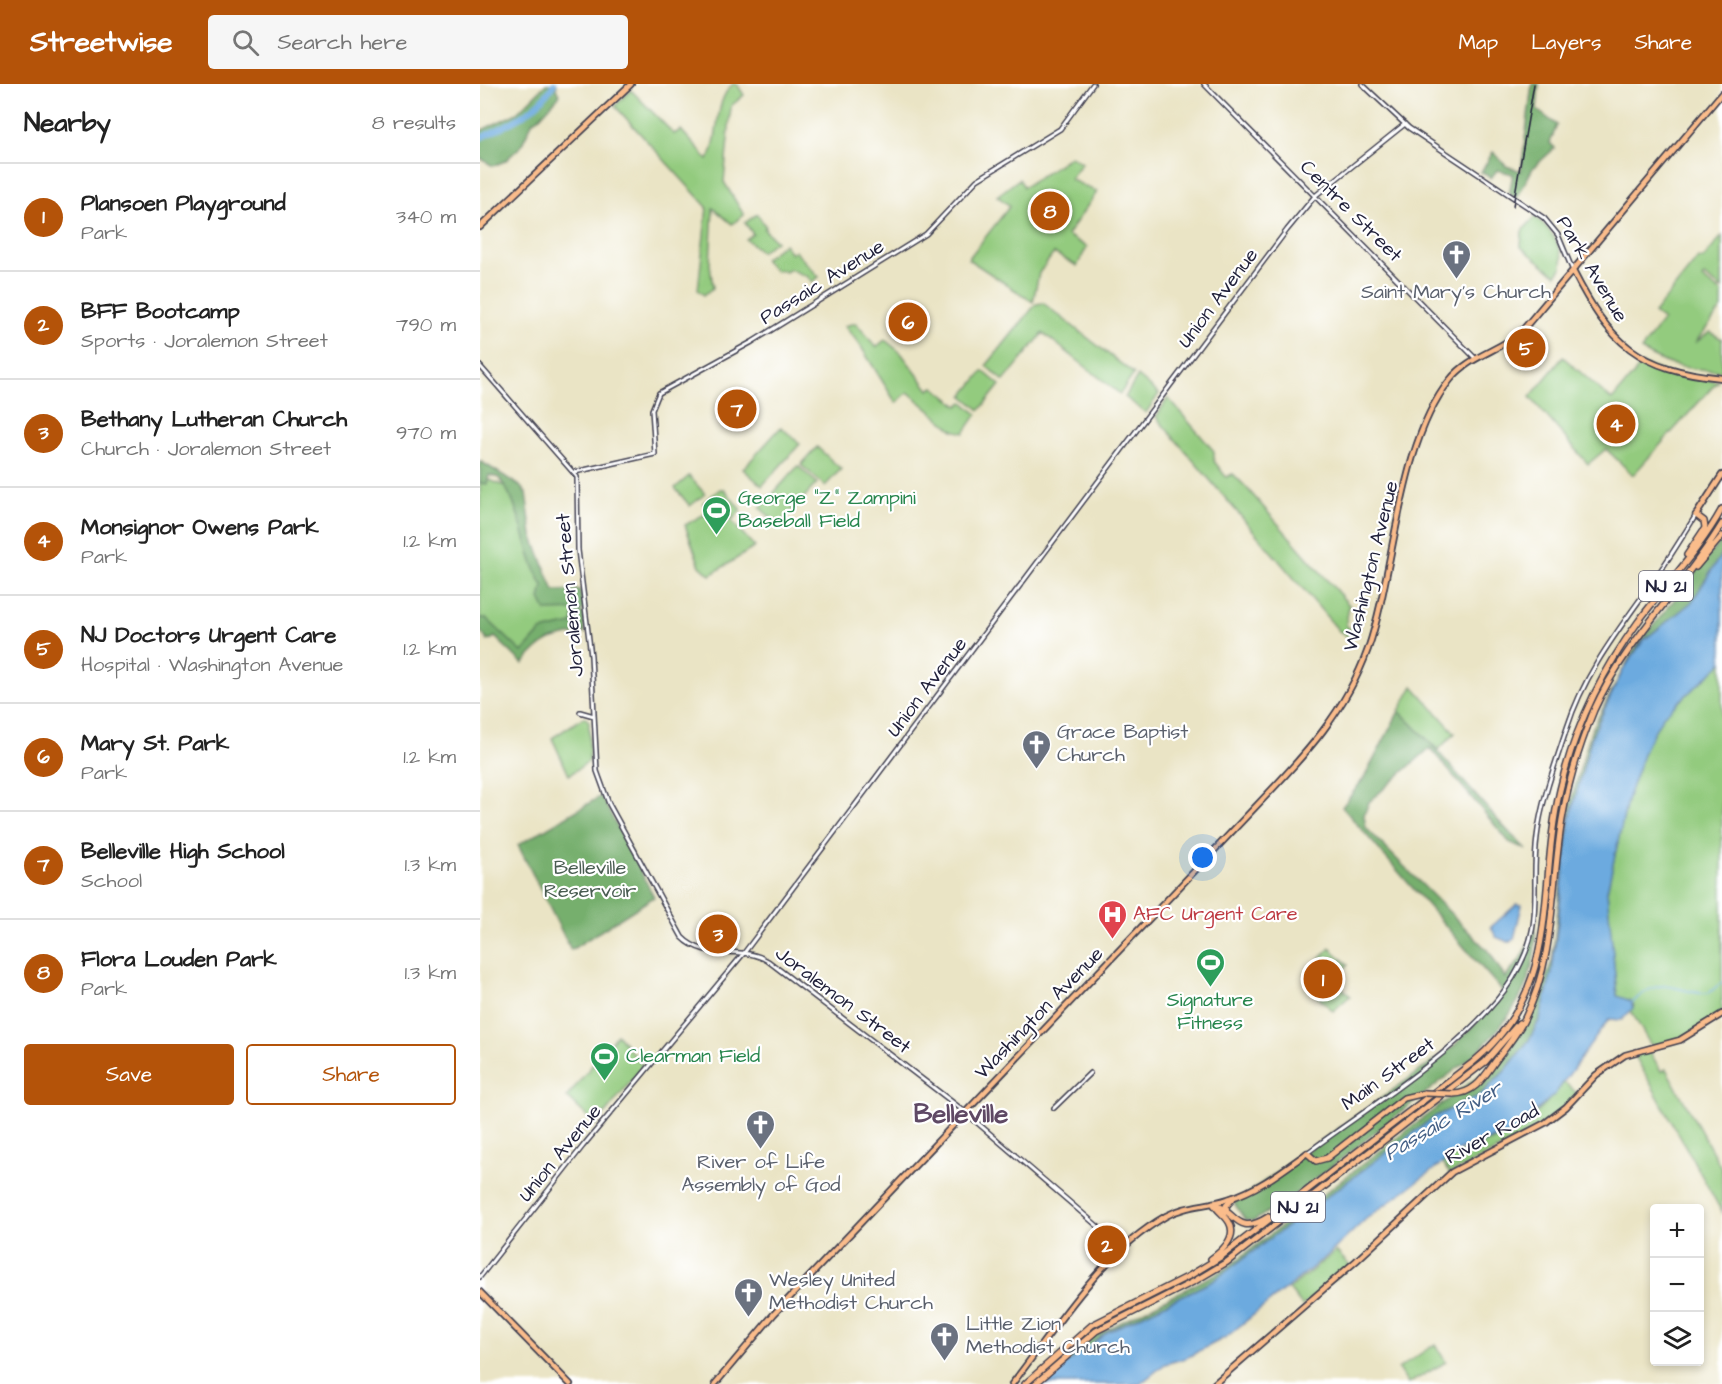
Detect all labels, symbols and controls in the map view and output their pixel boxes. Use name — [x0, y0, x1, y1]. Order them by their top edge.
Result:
search box — [208, 15, 628, 69]
text: Streetwise — [30, 23, 172, 62]
icon: search — [229, 26, 262, 59]
text: Search here — [277, 27, 407, 58]
text: Map — [1458, 28, 1498, 57]
text: Layers — [1531, 28, 1601, 57]
text: Share — [1634, 28, 1692, 57]
text: Nearby — [24, 105, 111, 141]
text: 8 results — [372, 109, 456, 137]
street label: Centre Street — [1293, 153, 1409, 269]
text: Plansoen Playground — [81, 188, 286, 219]
pin: 8 — [1030, 188, 1070, 234]
text: 1 — [42, 203, 45, 231]
text: 340 m — [396, 203, 456, 231]
street label: Park Avenue — [1549, 211, 1635, 327]
text: Park — [81, 219, 127, 247]
street label: Passaic Avenue — [754, 232, 890, 331]
church icon: Saint Mary's Church — [1440, 238, 1472, 280]
street label: Union Avenue — [1171, 242, 1265, 354]
place label: Saint Mary's Church — [1361, 278, 1551, 307]
text: BFF Bootcamp — [81, 296, 240, 327]
pin: 6 — [888, 300, 928, 344]
text: 2 — [38, 311, 49, 339]
text: 790 m — [396, 311, 456, 339]
pin: 5 — [1506, 326, 1546, 370]
text: Sports · Joralemon Street — [81, 327, 328, 355]
pin: 7 — [718, 386, 756, 432]
pin: 4 — [1596, 402, 1636, 446]
text: Bethany Lutheran Church — [81, 404, 347, 435]
text: 3 — [38, 419, 49, 447]
text: 970 m — [396, 419, 456, 447]
text: Church · Joralemon Street — [81, 435, 331, 463]
street label: Washington Avenue — [1336, 478, 1407, 654]
place label: George "Z" Zampini Baseball Field — [738, 484, 916, 535]
sports icon: George "Z" Zampini Baseball Field — [701, 494, 733, 536]
text: Monsignor Owens Park — [81, 512, 319, 543]
street label: Joralemon Street — [549, 512, 591, 678]
text: 4 — [37, 527, 50, 555]
text: 1.2 km — [403, 527, 456, 555]
text: Park — [81, 543, 127, 571]
road number: NJ 21 — [1639, 571, 1693, 601]
text: NJ Doctors Urgent Care — [81, 620, 336, 651]
street label: Union Avenue — [880, 631, 974, 743]
text: 5 — [36, 635, 51, 663]
text: 1.2 km — [403, 635, 456, 663]
text: Hospital · Washington Avenue — [81, 651, 343, 679]
place label: Grace Baptist Church — [1057, 718, 1188, 769]
text: Mary St. Park — [81, 728, 229, 759]
church icon: Grace Baptist Church — [1020, 728, 1052, 770]
text: 6 — [37, 743, 50, 771]
text: 1.2 km — [403, 743, 456, 771]
text: Park — [81, 759, 127, 787]
text: Belleville High School — [81, 836, 285, 867]
your location — [1188, 843, 1217, 872]
text: 7 — [37, 851, 50, 879]
text: 1.3 km — [405, 851, 456, 879]
park label: Belleville Reservoir — [544, 854, 636, 905]
text: School — [81, 867, 142, 895]
hospital icon: AFC Urgent Care — [1096, 898, 1128, 940]
place label: AFC Urgent Care — [1133, 900, 1298, 929]
pin: 3 — [698, 912, 738, 956]
street label: Joralemon Street — [769, 940, 917, 1060]
street label: Washington Avenue — [968, 940, 1111, 1086]
text: Flora Louden Park — [81, 944, 277, 975]
sports icon: Signature Fitness — [1194, 946, 1226, 988]
pin: 1 — [1304, 956, 1342, 1002]
text: 8 — [37, 959, 50, 987]
text: 1.3 km — [405, 959, 456, 987]
text: Park — [81, 975, 127, 1003]
place label: Signature Fitness — [1167, 986, 1253, 1037]
street label: Main Street — [1335, 1031, 1441, 1117]
sports icon: Clearman Field — [589, 1040, 621, 1082]
place label: Clearman Field — [626, 1042, 760, 1070]
button: Save — [24, 1044, 234, 1105]
button: Share — [246, 1044, 456, 1105]
water label: Passaic River — [1379, 1073, 1509, 1168]
district label: Belleville — [914, 1096, 1008, 1132]
street label: River Road — [1440, 1097, 1544, 1171]
street label: Union Avenue — [512, 1098, 608, 1208]
church icon: River of Life Assembly of God — [745, 1108, 777, 1150]
place label: River of Life Assembly of God — [681, 1148, 841, 1200]
road number: NJ 21 — [1271, 1192, 1325, 1222]
map controls — [1650, 1204, 1704, 1366]
button: + — [1650, 1204, 1704, 1258]
pin: 2 — [1088, 1222, 1126, 1268]
button: − — [1650, 1258, 1704, 1312]
place label: Wesley United Methodist Church — [769, 1266, 933, 1317]
church icon: Wesley United Methodist Church — [732, 1276, 764, 1318]
place label: Little Zion Methodist Church — [966, 1310, 1130, 1361]
button: layers — [1650, 1312, 1704, 1366]
church icon: Little Zion Methodist Church — [929, 1320, 961, 1362]

